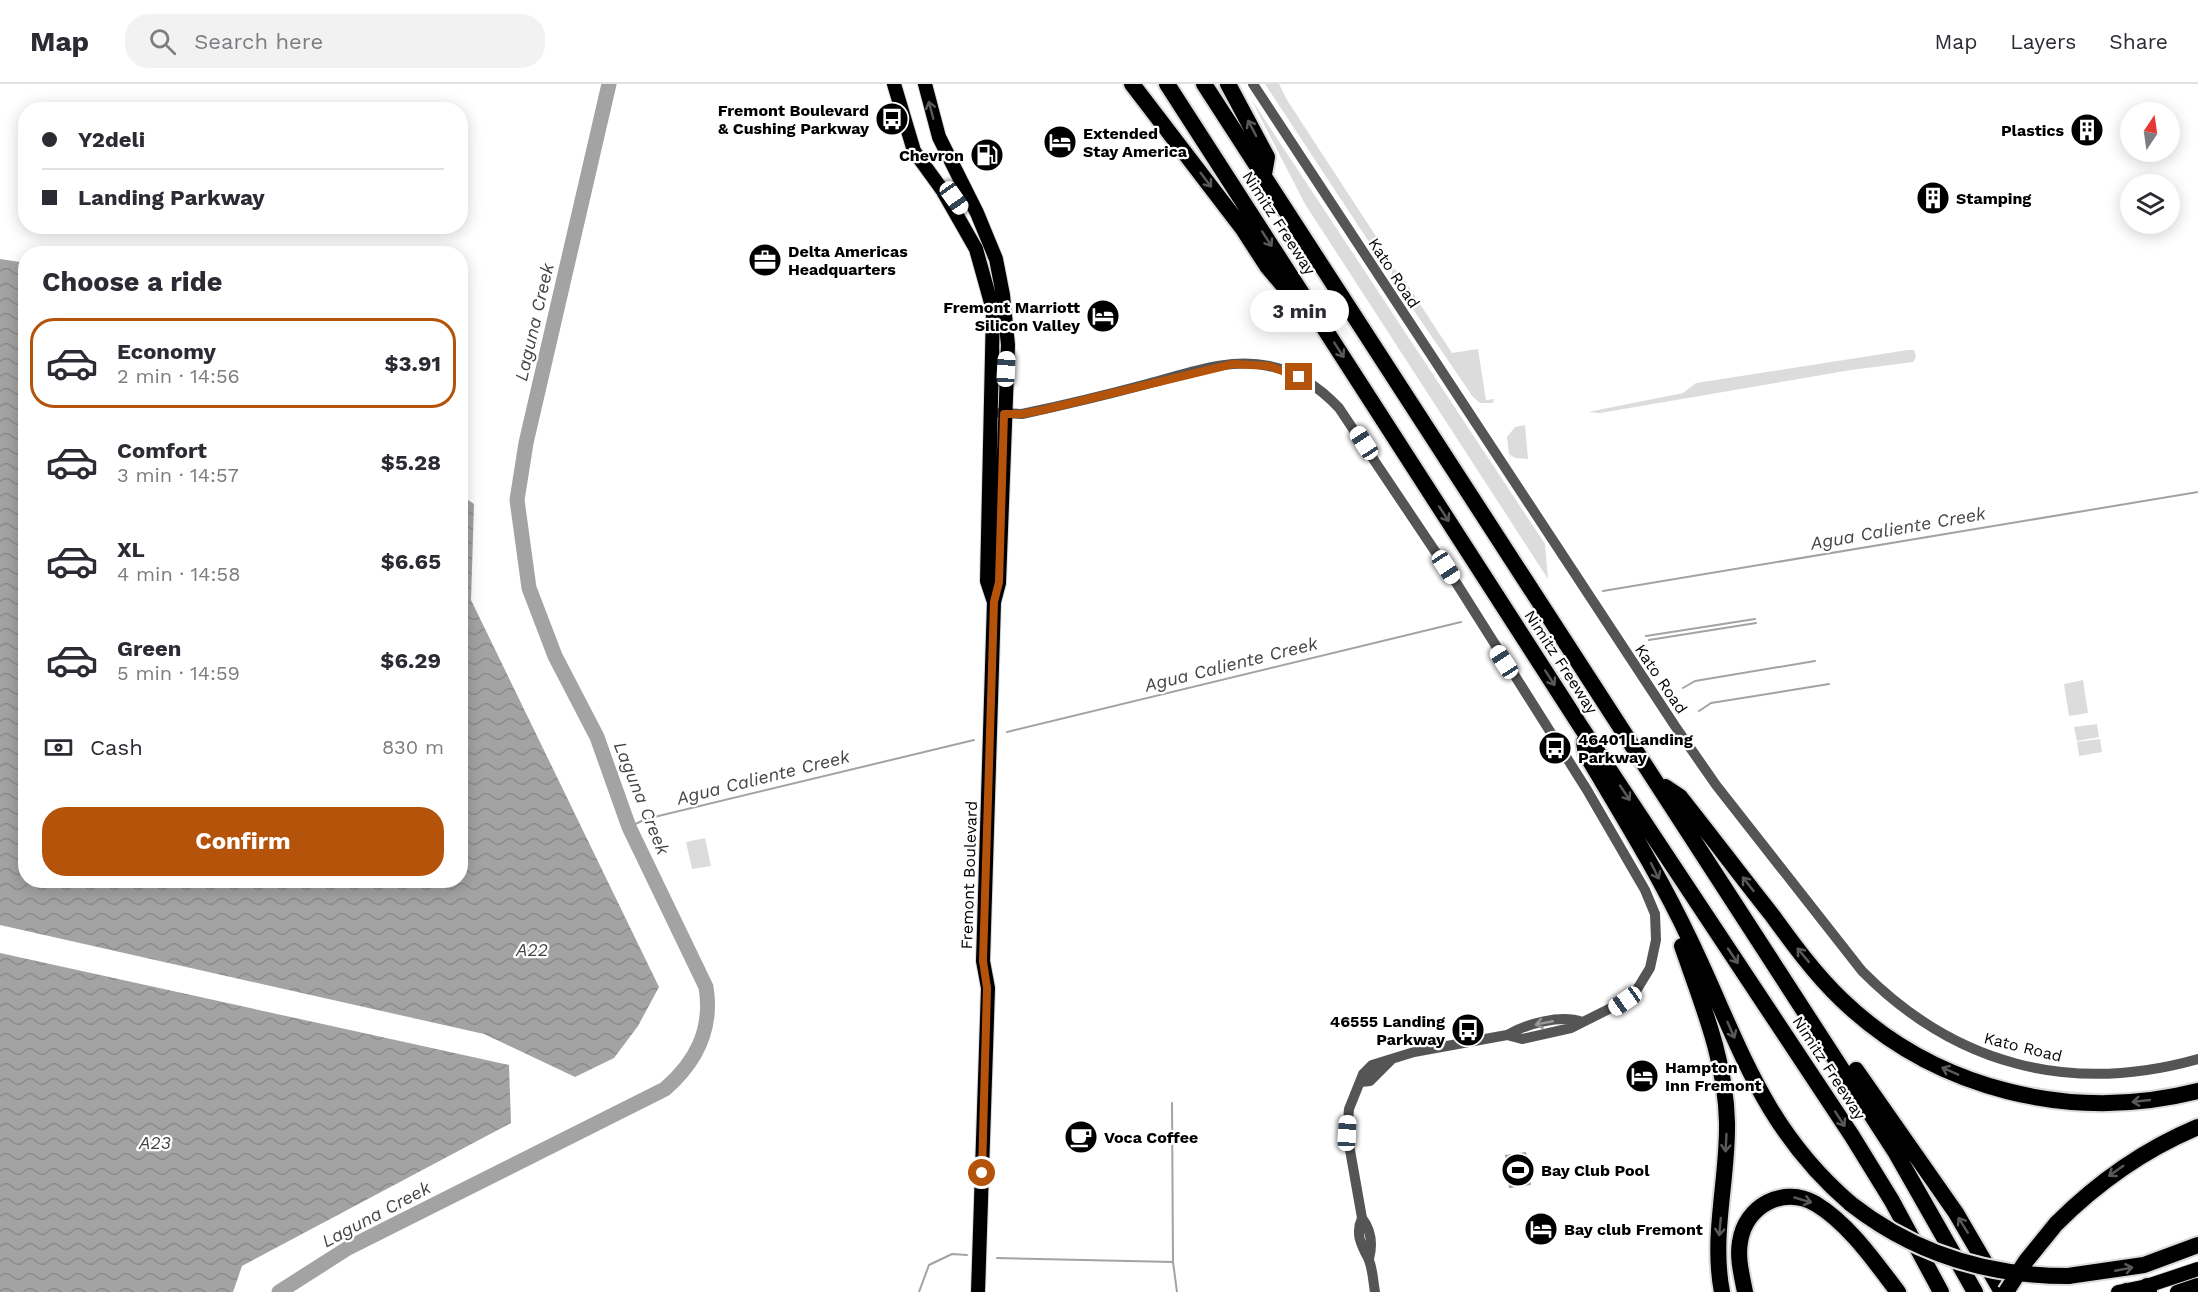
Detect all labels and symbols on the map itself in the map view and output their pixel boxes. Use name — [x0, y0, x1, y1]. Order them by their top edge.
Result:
place label: Fremont Boulevard & Cushing Parkway — [718, 101, 870, 138]
bus stop icon: Fremont Boulevard & Cushing Parkway — [874, 101, 910, 137]
one-way arrow — [925, 101, 936, 120]
north arrow — [2120, 102, 2180, 162]
building icon: Plastics — [2069, 112, 2105, 148]
one-way arrow — [1246, 120, 1257, 138]
place label: Plastics — [2001, 121, 2064, 140]
hotel icon: Extended Stay America — [1042, 124, 1078, 160]
place label: Extended Stay America — [1083, 124, 1188, 161]
fuel station icon: Chevron — [969, 137, 1005, 173]
place label: Chevron — [899, 146, 964, 165]
street label: Nimitz Freeway — [1238, 168, 1320, 279]
one-way arrow — [1200, 172, 1213, 188]
car — [936, 178, 972, 218]
building icon: Stamping — [1915, 180, 1951, 216]
place label: Stamping — [1956, 189, 2031, 208]
one-way arrow — [1262, 230, 1274, 247]
street label: Kato Road — [1364, 234, 1424, 312]
office icon: Delta Americas Headquarters — [747, 242, 783, 278]
place label: Delta Americas Headquarters — [788, 242, 908, 279]
water label: Laguna Creek — [510, 260, 558, 383]
callout: 3 min — [1250, 290, 1348, 332]
place label: Fremont Marriott Silicon Valley — [943, 298, 1081, 335]
hotel icon: Fremont Marriott Silicon Valley — [1085, 298, 1121, 334]
one-way arrow — [1333, 341, 1345, 358]
car — [996, 351, 1016, 387]
route end — [1285, 363, 1312, 390]
car — [1347, 423, 1381, 463]
water label: Agua Caliente Creek — [1808, 502, 1988, 554]
one-way arrow — [1439, 505, 1451, 522]
car — [1429, 547, 1463, 587]
street label: Nimitz Freeway — [1520, 607, 1602, 718]
water label: Agua Caliente Creek — [1141, 632, 1321, 696]
street label: Kato Road — [1631, 641, 1691, 717]
car — [1487, 642, 1521, 682]
one-way arrow — [1544, 669, 1556, 686]
bus stop icon: 46401 Landing Parkway — [1537, 730, 1573, 766]
place label: 46401 Landing Parkway — [1578, 730, 1693, 767]
water label: Laguna Creek — [610, 738, 675, 859]
water label: Agua Caliente Creek — [673, 745, 853, 809]
one-way arrow — [1620, 784, 1632, 801]
street label: Fremont Boulevard — [957, 800, 981, 950]
one-way arrow — [1649, 862, 1661, 880]
one-way arrow — [1741, 877, 1754, 893]
water label: A22 — [515, 939, 548, 960]
one-way arrow — [1727, 947, 1740, 964]
one-way arrow — [1797, 948, 1810, 964]
car — [1605, 983, 1645, 1019]
place label: 46555 Landing Parkway — [1330, 1012, 1446, 1049]
bus stop icon: 46555 Landing Parkway — [1450, 1012, 1486, 1048]
street label: Nimitz Freeway — [1788, 1013, 1870, 1124]
one-way arrow — [1535, 1018, 1554, 1029]
one-way arrow — [1726, 1021, 1737, 1039]
street label: Kato Road — [1982, 1028, 2064, 1066]
hotel icon: Hampton Inn Fremont — [1624, 1058, 1660, 1094]
place label: Hampton Inn Fremont — [1665, 1058, 1762, 1095]
one-way arrow — [1942, 1065, 1960, 1077]
one-way arrow — [2131, 1096, 2151, 1107]
one-way arrow — [1834, 1110, 1847, 1127]
car — [1337, 1115, 1357, 1151]
cafe icon: Voca Coffee — [1063, 1119, 1099, 1155]
place label: Voca Coffee — [1104, 1128, 1198, 1147]
water label: A23 — [138, 1132, 171, 1153]
one-way arrow — [1721, 1133, 1732, 1153]
sports icon: Bay Club Pool — [1500, 1152, 1536, 1188]
route start — [968, 1159, 995, 1186]
place label: Bay Club Pool — [1541, 1161, 1650, 1180]
one-way arrow — [2109, 1165, 2125, 1177]
water label: Laguna Creek — [318, 1176, 435, 1251]
one-way arrow — [1793, 1195, 1812, 1206]
hotel icon: Bay club Fremont — [1523, 1211, 1559, 1247]
one-way arrow — [1714, 1216, 1725, 1236]
one-way arrow — [1957, 1217, 1969, 1234]
place label: Bay club Fremont — [1564, 1220, 1703, 1239]
one-way arrow — [2114, 1263, 2133, 1274]

